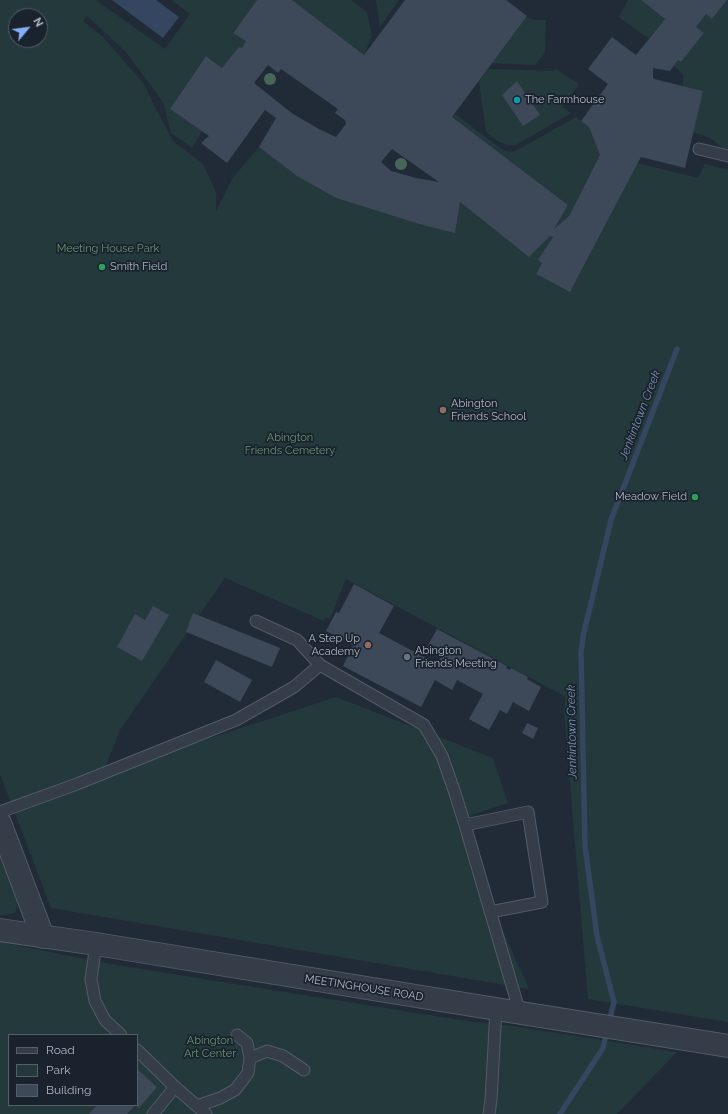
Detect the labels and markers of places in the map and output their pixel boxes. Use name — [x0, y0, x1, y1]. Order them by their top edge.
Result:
place label: The Farmhouse — [525, 93, 604, 107]
marker: The Farmhouse — [512, 95, 522, 105]
place label: Smith Field — [110, 260, 167, 274]
marker: Smith Field — [97, 262, 107, 272]
place label: Abington Friends School — [451, 397, 526, 423]
marker: Abington Friends School — [438, 405, 448, 415]
place label: Meadow Field — [615, 490, 687, 504]
marker: Meadow Field — [690, 492, 700, 502]
place label: A Step Up Academy — [309, 632, 360, 658]
marker: A Step Up Academy — [363, 640, 373, 650]
place label: Abington Friends Meeting — [415, 644, 497, 670]
marker: Abington Friends Meeting — [402, 652, 412, 662]

